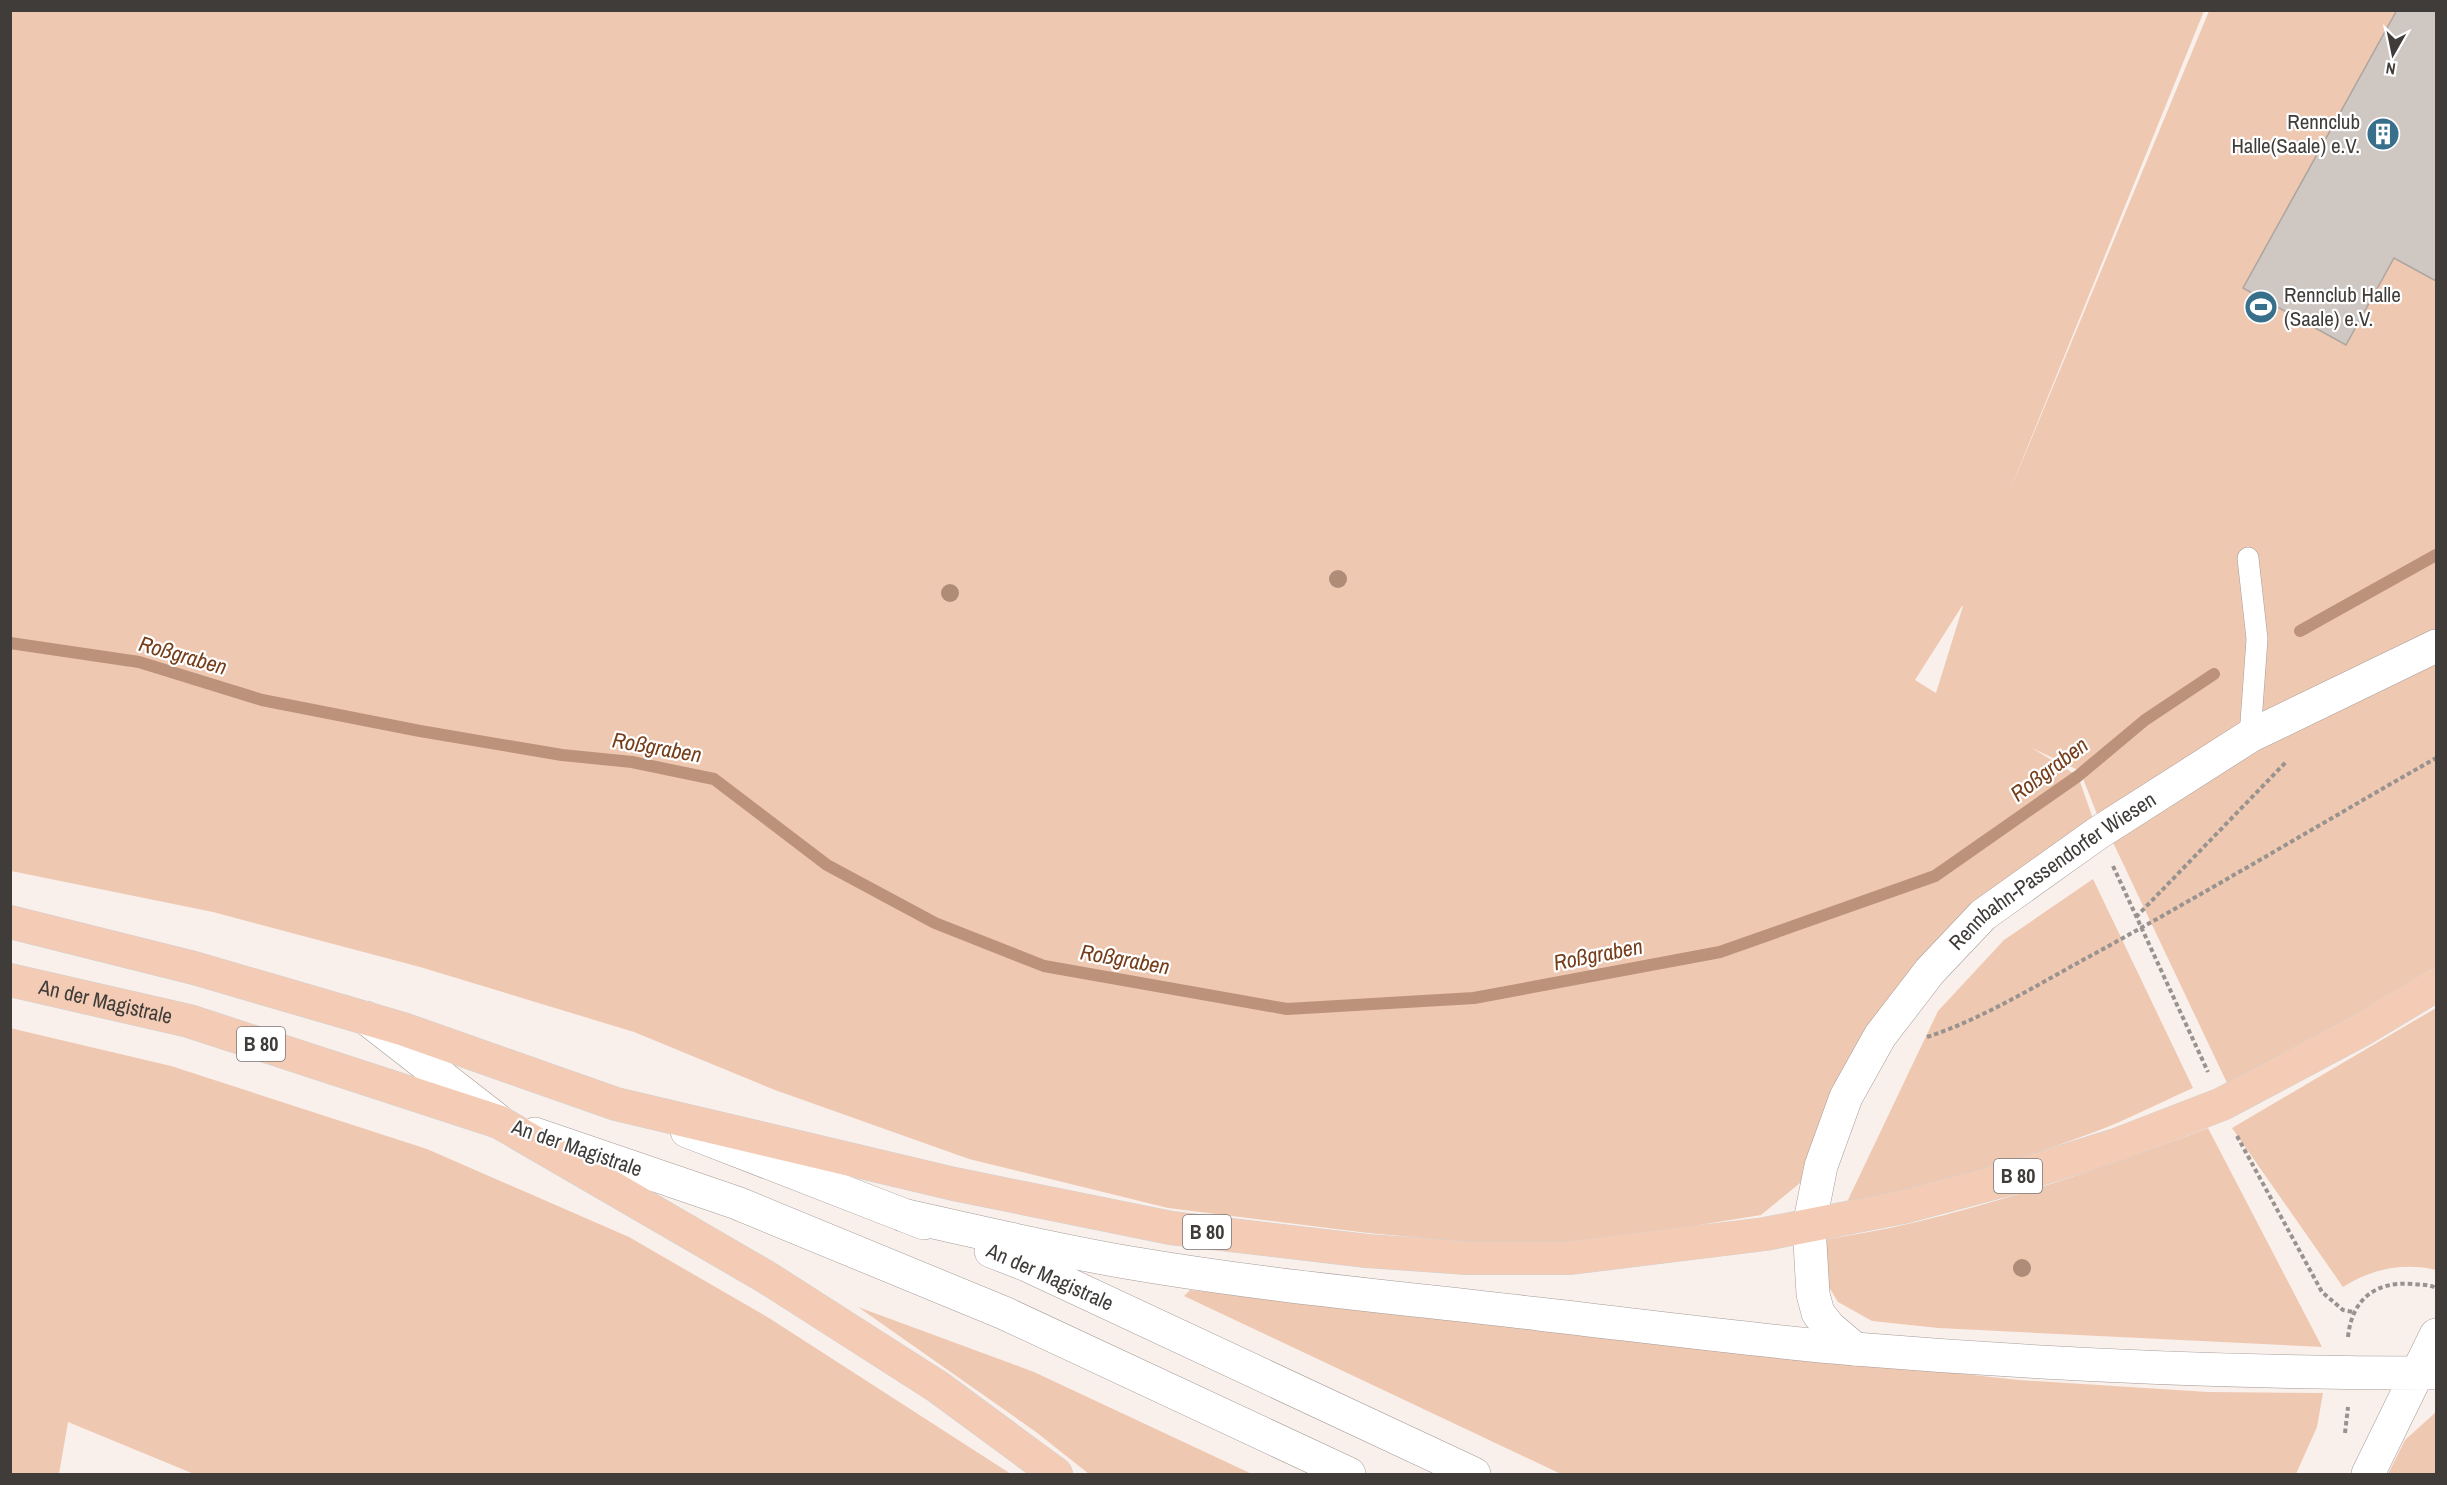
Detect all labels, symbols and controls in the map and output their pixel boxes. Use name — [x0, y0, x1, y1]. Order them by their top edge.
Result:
north arrow — [2363, 24, 2423, 84]
text: N — [2384, 57, 2397, 80]
place label: Rennclub Halle(Saale) e.V. — [2231, 107, 2360, 160]
building icon: Rennclub Halle(Saale) e.V. — [2365, 116, 2401, 152]
place label: Rennclub Halle (Saale) e.V. — [2284, 280, 2401, 333]
sports icon: Rennclub Halle (Saale) e.V. — [2243, 289, 2279, 325]
water label: Roßgraben — [135, 628, 231, 682]
water label: Roßgraben — [610, 724, 704, 770]
water label: Roßgraben — [2004, 730, 2094, 808]
street label: Rennbahn-Passendorfer Wiesen — [1942, 785, 2161, 956]
water label: Roßgraben — [1551, 931, 1645, 977]
water label: Roßgraben — [1078, 936, 1172, 982]
street label: An der Magistrale — [35, 972, 175, 1031]
road number: B 80 — [237, 1027, 285, 1061]
street label: An der Magistrale — [507, 1111, 646, 1183]
road number: B 80 — [1994, 1159, 2042, 1193]
road number: B 80 — [1183, 1215, 1231, 1249]
street label: An der Magistrale — [981, 1235, 1118, 1317]

